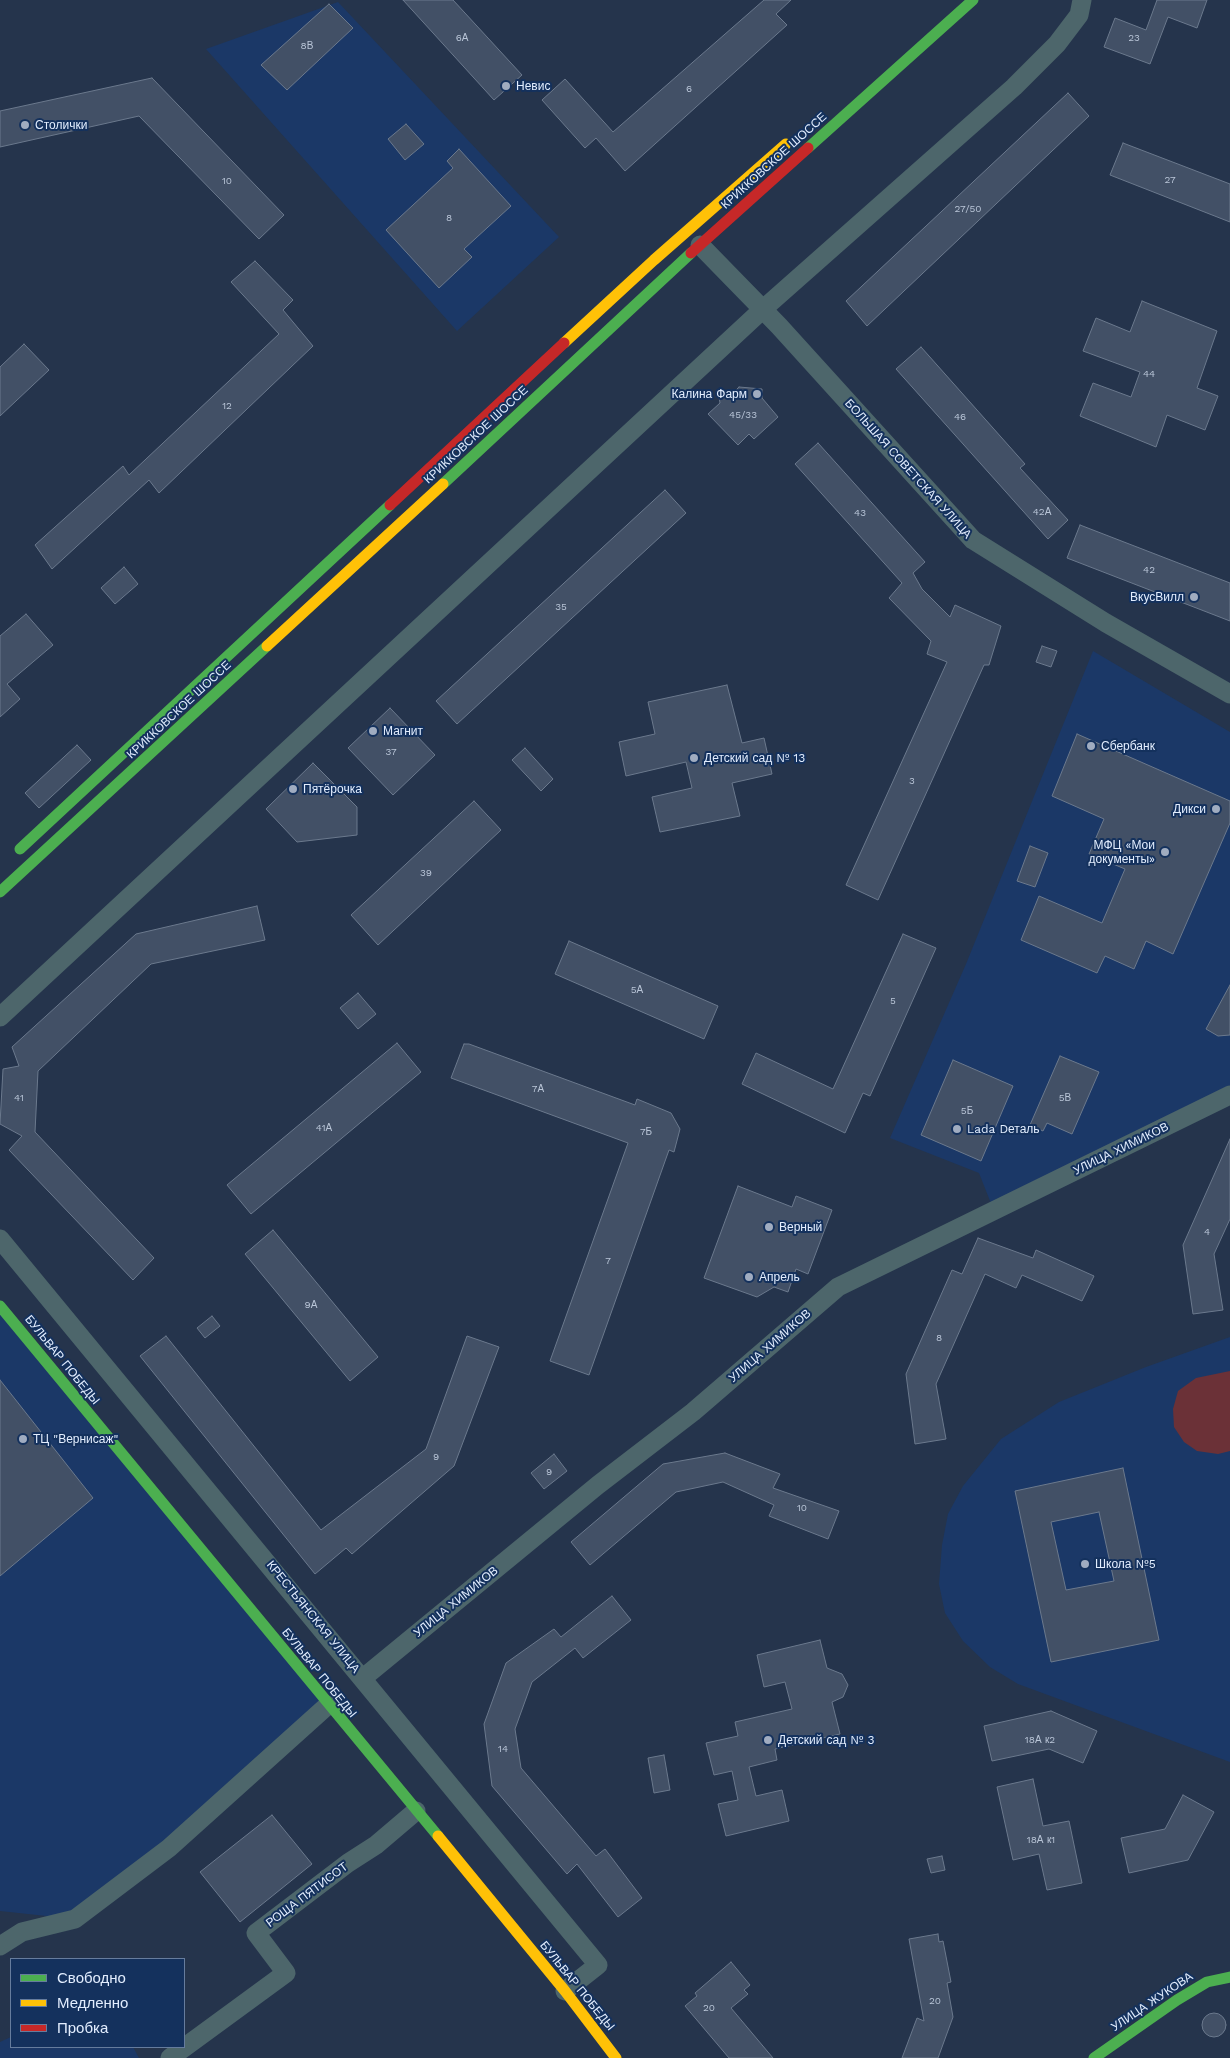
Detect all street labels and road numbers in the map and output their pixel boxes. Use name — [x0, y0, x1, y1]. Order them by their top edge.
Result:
street label: КРИККОВСКОЕ ШОССЕ — [718, 110, 830, 212]
street label: КРИККОВСКОЕ ШОССЕ — [421, 383, 531, 487]
street label: БОЛЬШАЯ СОВЕТСКАЯ УЛИЦА — [842, 396, 974, 542]
street label: КРИККОВСКОЕ ШОССЕ — [124, 658, 234, 762]
street label: УЛИЦА ХИМИКОВ — [1071, 1120, 1171, 1178]
street label: УЛИЦА ХИМИКОВ — [726, 1306, 814, 1386]
street label: БУЛЬВАР ПОБЕДЫ — [22, 1312, 102, 1408]
street label: КРЕСТЬЯНСКАЯ УЛИЦА — [263, 1558, 363, 1676]
street label: УЛИЦА ХИМИКОВ — [411, 1564, 501, 1640]
street label: БУЛЬВАР ПОБЕДЫ — [279, 1625, 359, 1721]
street label: РОЩА ПЯТИСОТ — [263, 1860, 351, 1930]
street label: БУЛЬВАР ПОБЕДЫ — [537, 1938, 617, 2034]
street label: УЛИЦА ЖУКОВА — [1108, 1969, 1196, 2035]

